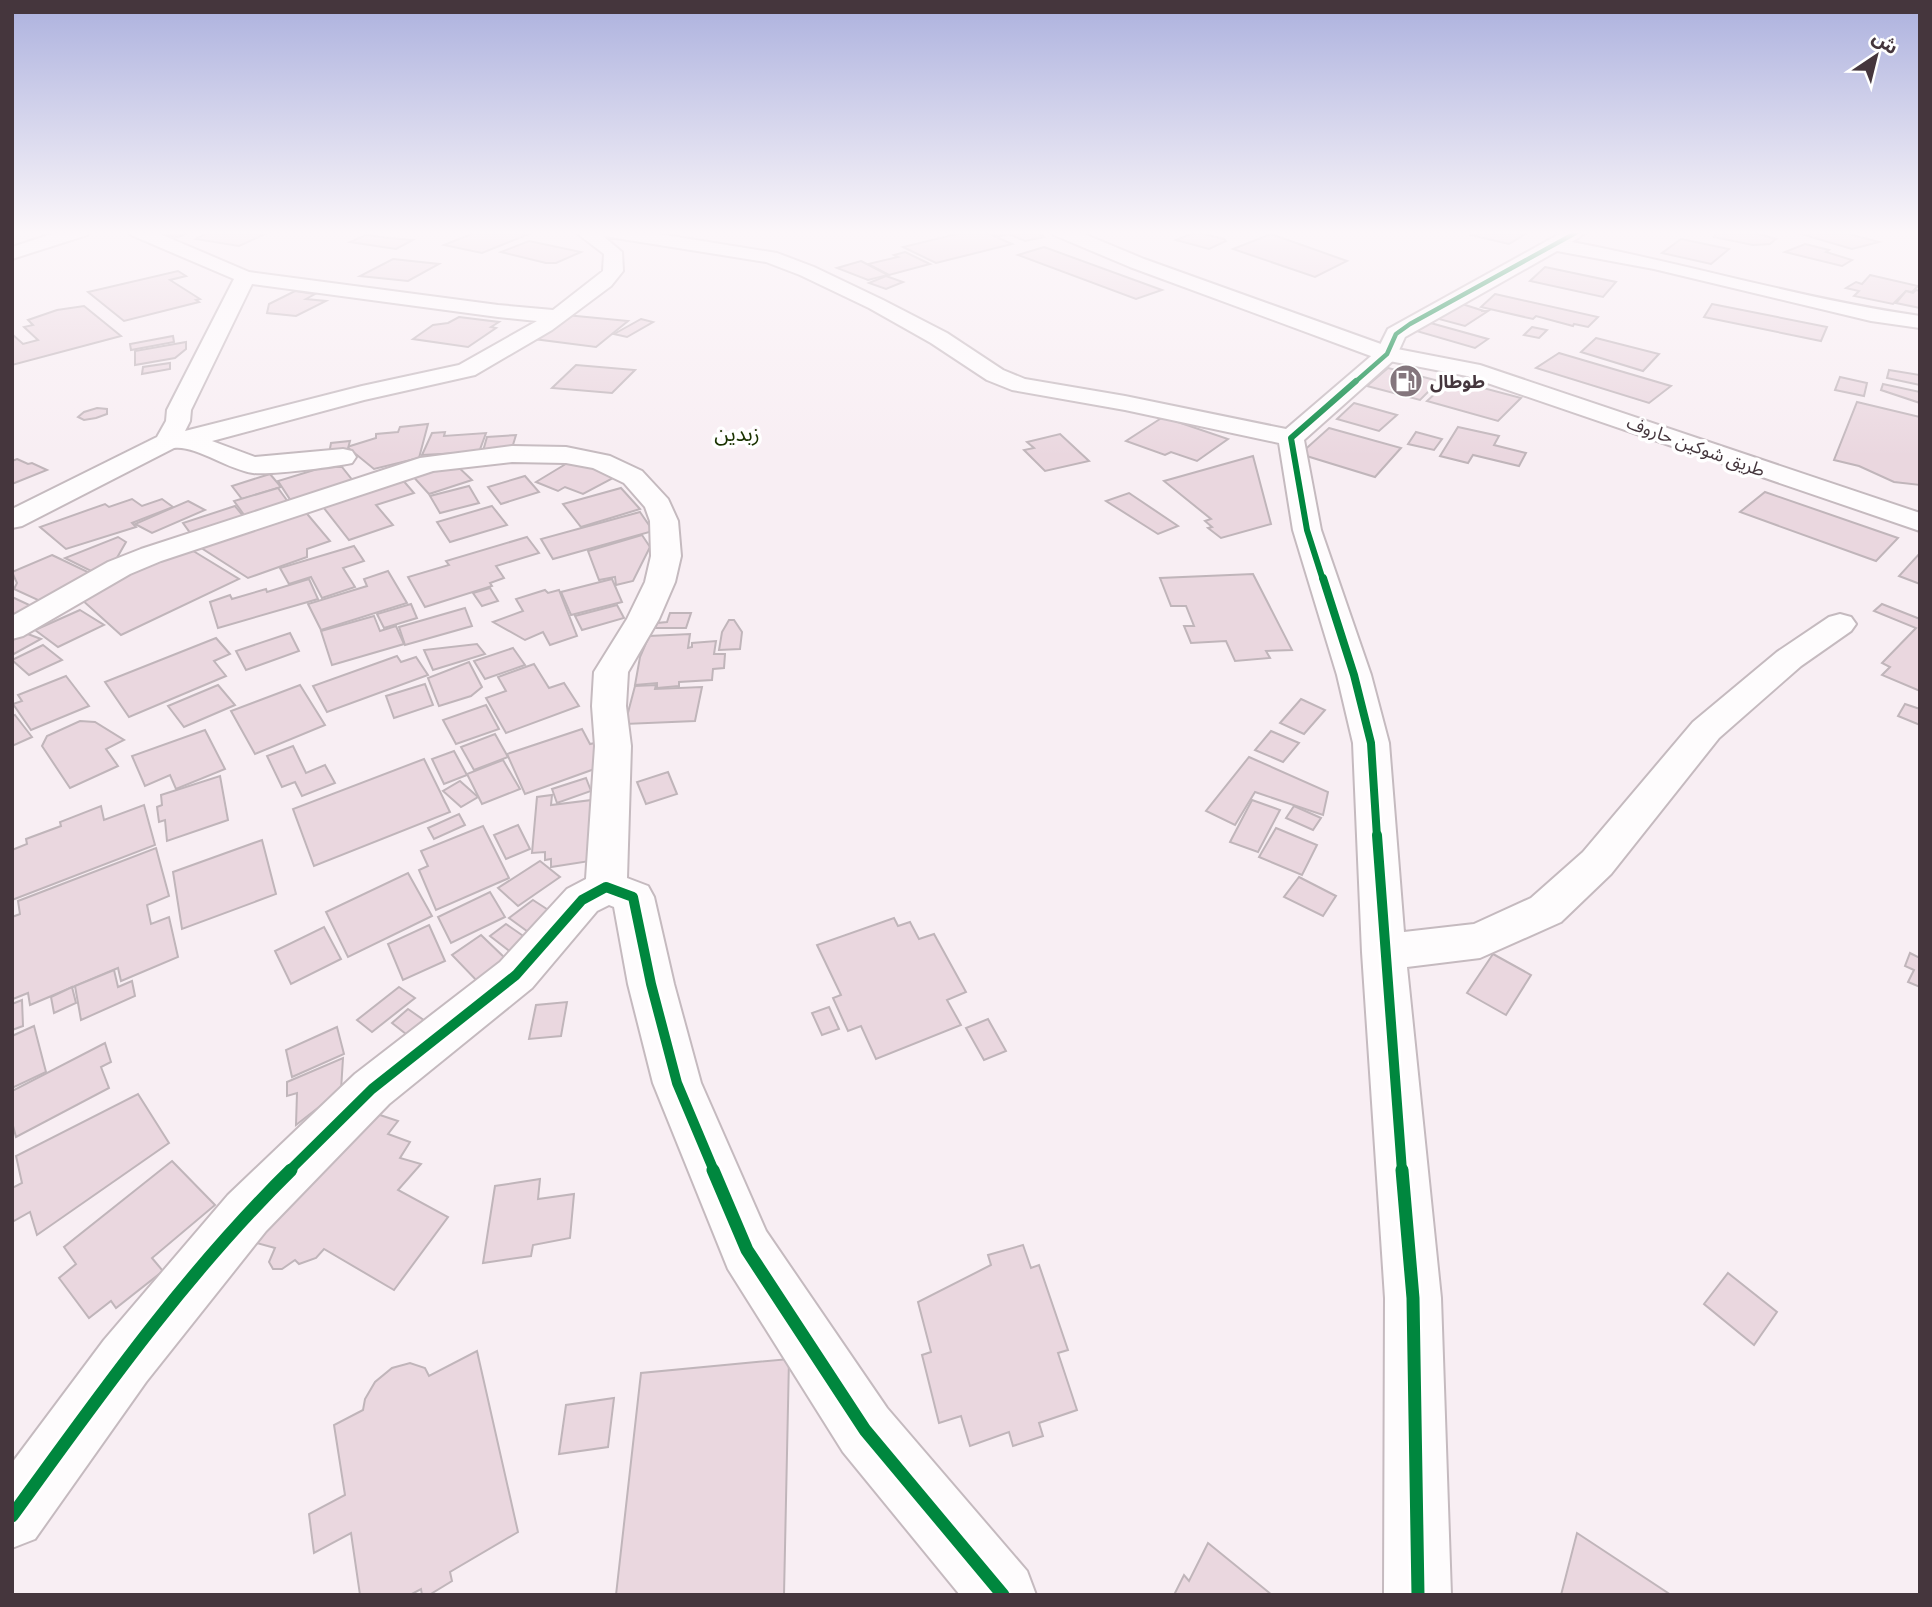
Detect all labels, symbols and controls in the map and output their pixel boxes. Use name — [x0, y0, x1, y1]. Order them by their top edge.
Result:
north arrow — [1841, 21, 1911, 91]
text: ش — [1869, 26, 1903, 59]
fuel station icon: طوطال — [1387, 362, 1425, 400]
place label: طوطال — [1430, 371, 1485, 393]
street label: طريق شوكين حاروف — [1624, 411, 1768, 482]
district label: زبدين — [714, 421, 760, 446]

